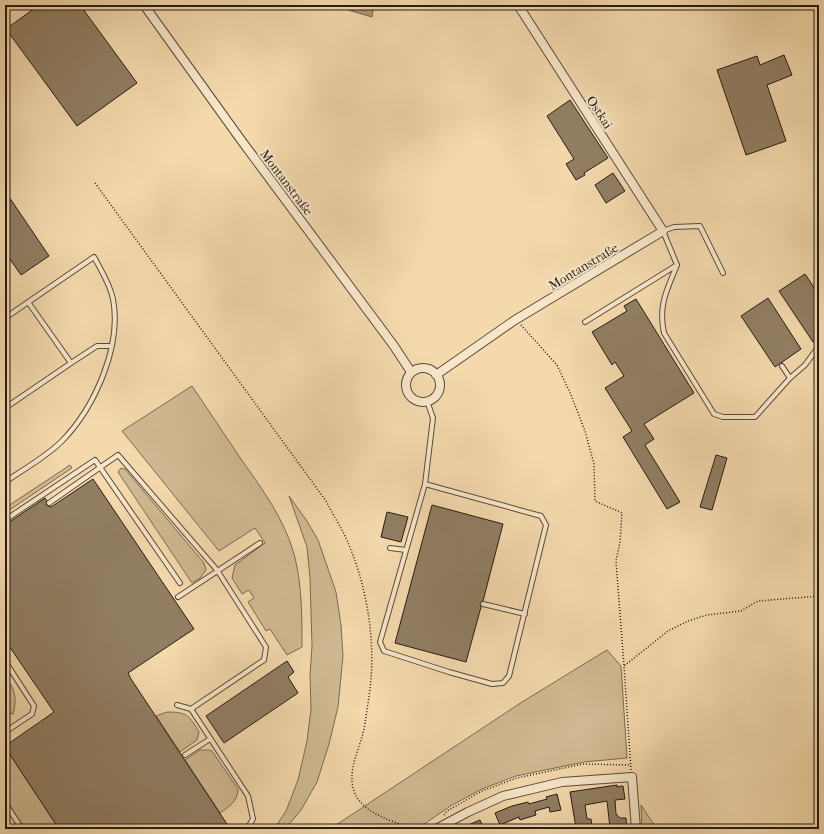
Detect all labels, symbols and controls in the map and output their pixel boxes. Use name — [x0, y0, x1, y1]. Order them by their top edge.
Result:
street label: Ostkai — [583, 93, 616, 132]
street label: Montanstraße — [257, 146, 317, 219]
street label: Montanstraße — [546, 240, 621, 293]

